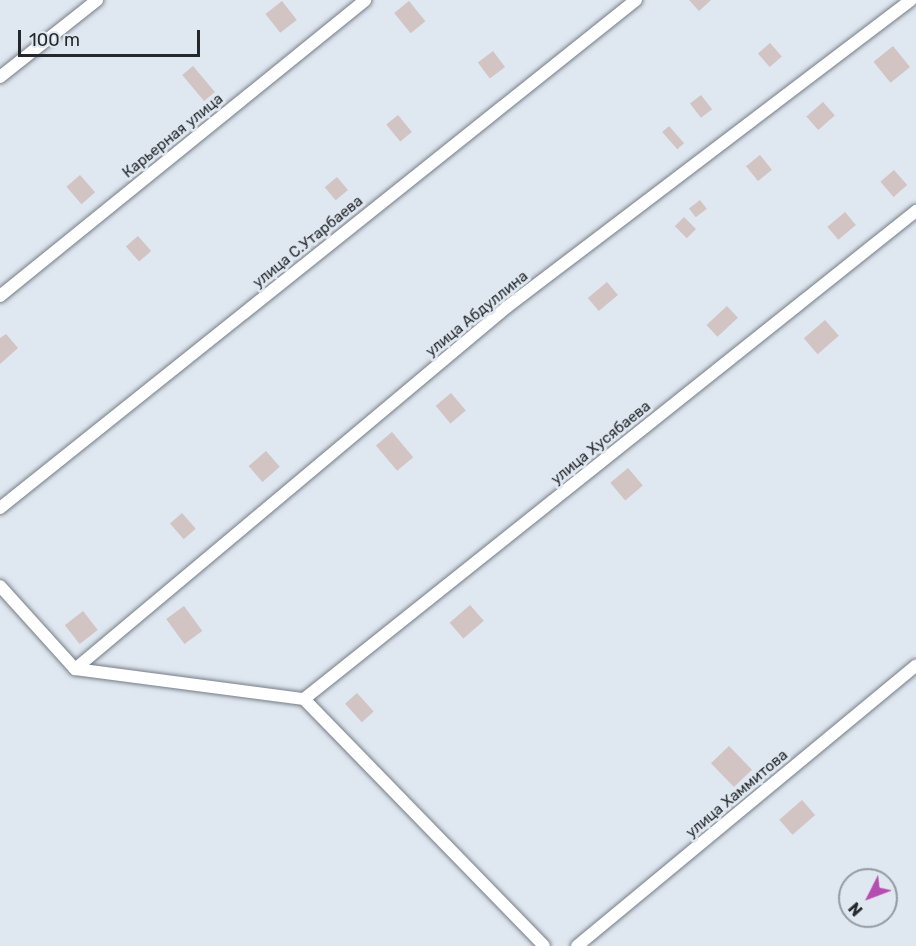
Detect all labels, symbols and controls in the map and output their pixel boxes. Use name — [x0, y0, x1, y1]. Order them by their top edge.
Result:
scale bar — [21, 18, 202, 56]
text: 100 m — [29, 29, 80, 51]
street label: Карьерная улица — [119, 90, 227, 182]
street label: улица С.Утарбаева — [249, 192, 367, 292]
street label: улица Абдуллина — [422, 267, 532, 361]
street label: улица Хусябаева — [548, 397, 654, 489]
street label: улица Хаммитова — [683, 746, 791, 842]
north arrow — [838, 868, 898, 928]
text: N — [845, 898, 867, 920]

